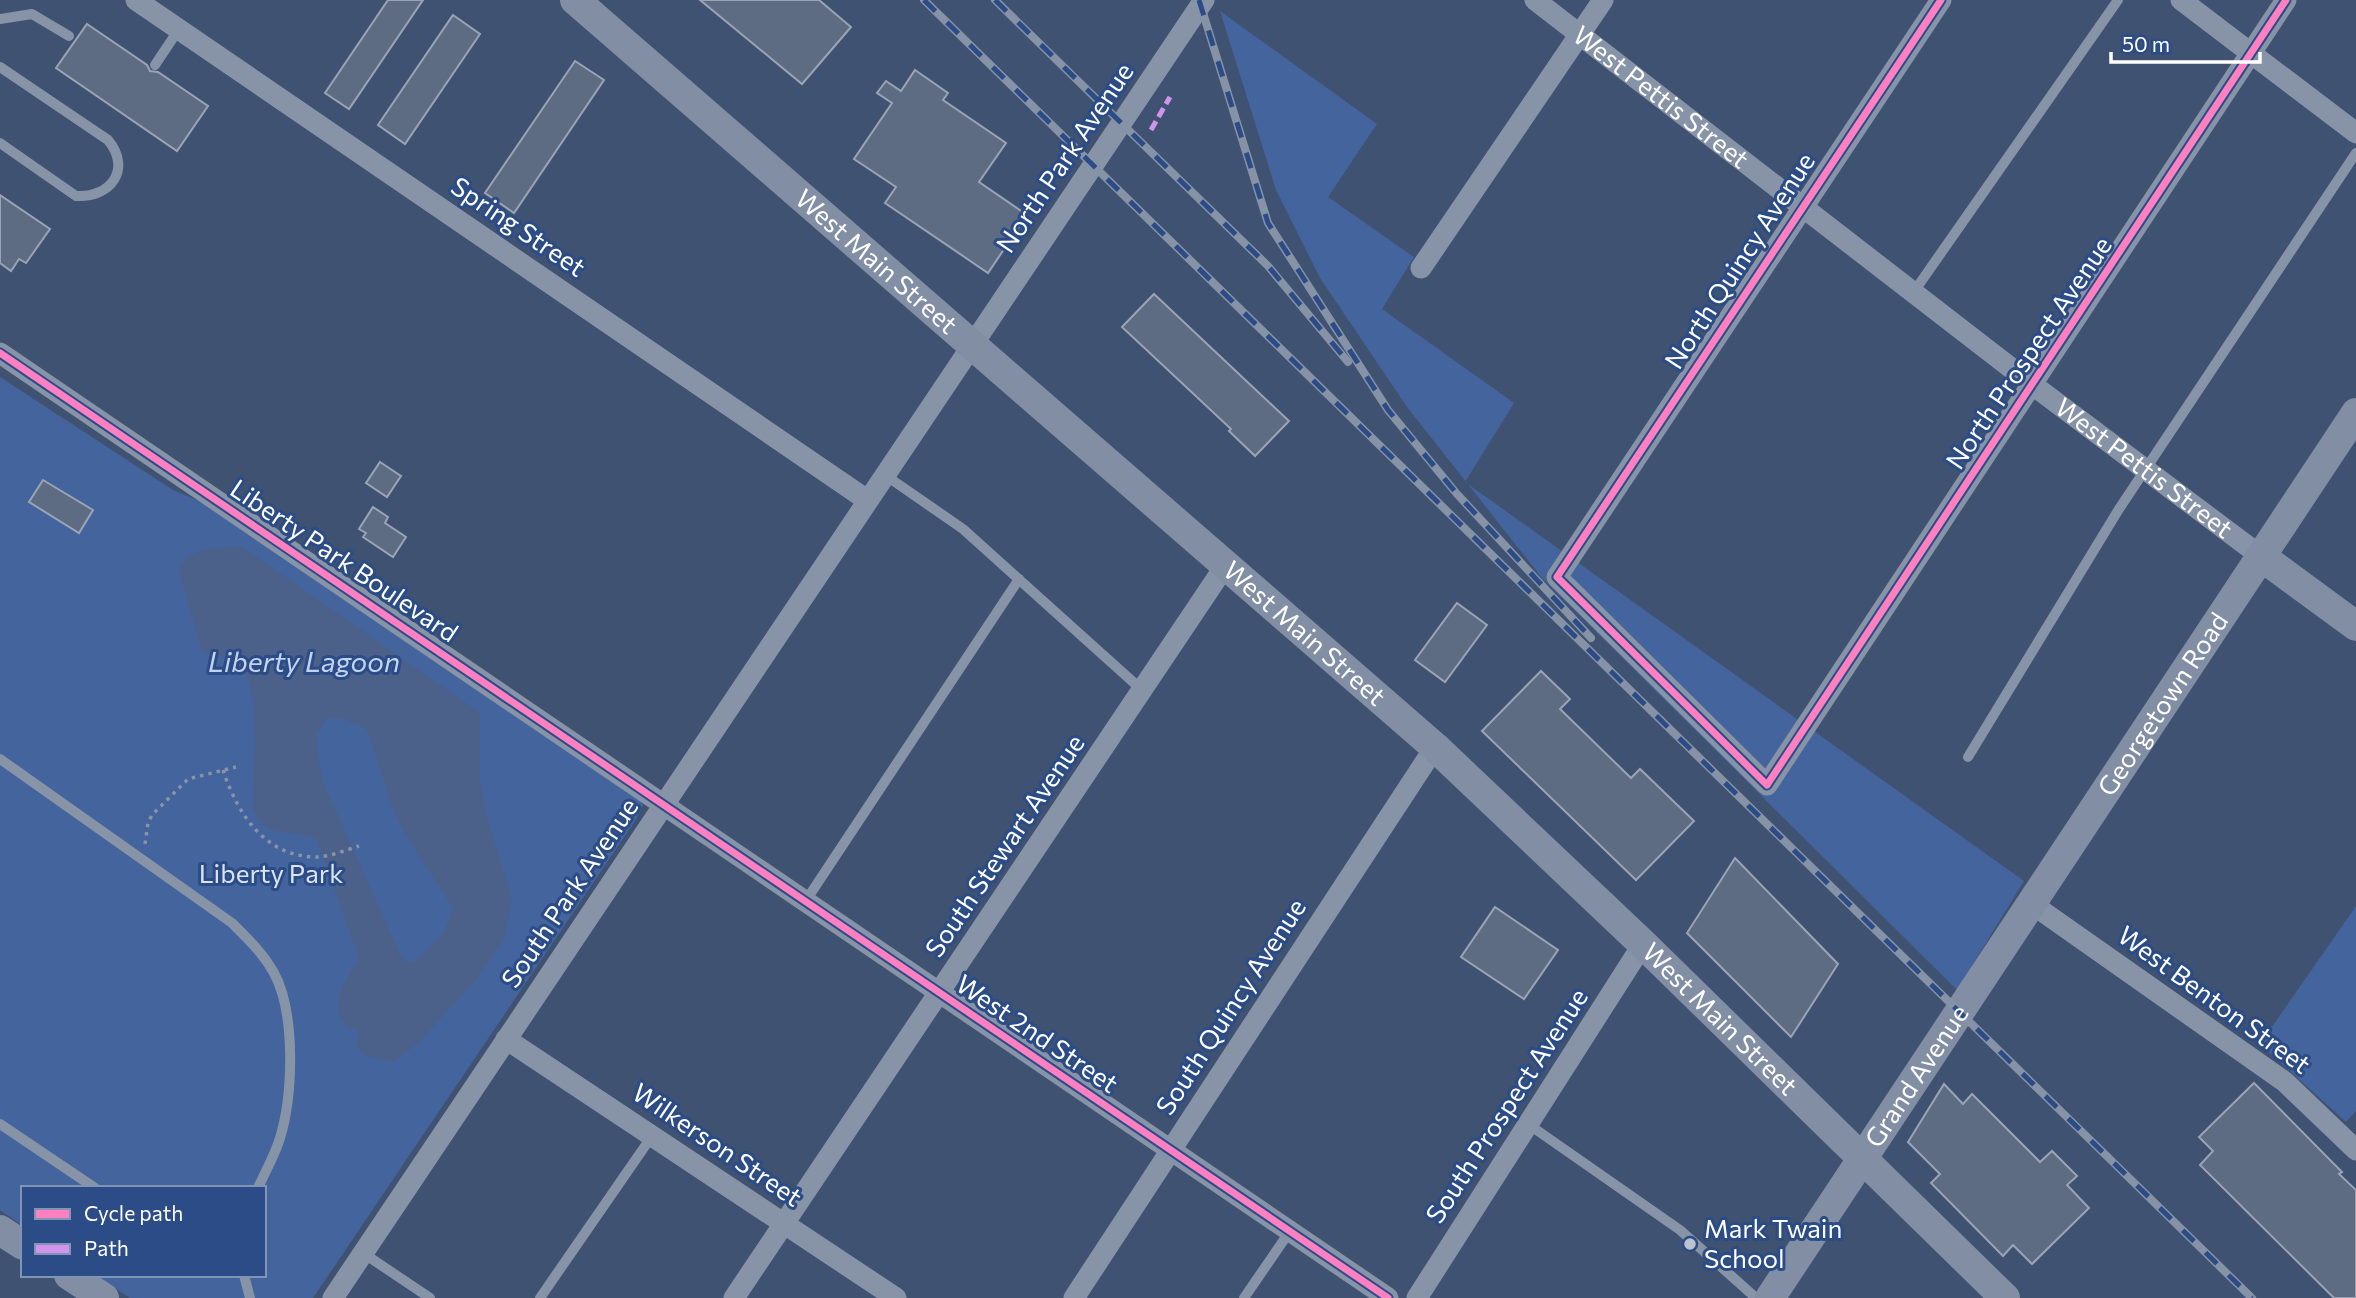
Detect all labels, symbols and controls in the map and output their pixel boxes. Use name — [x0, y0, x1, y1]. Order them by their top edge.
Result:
street label: West Pettis Street — [1568, 18, 1756, 174]
scale bar — [2111, 21, 2260, 65]
text: 50 m — [2122, 31, 2170, 56]
street label: North Park Avenue — [989, 56, 1139, 258]
street label: North Quincy Avenue — [1657, 146, 1820, 374]
street label: Spring Street — [446, 170, 592, 282]
street label: West Main Street — [790, 182, 964, 339]
street label: North Prospect Avenue — [1938, 230, 2117, 474]
street label: West Pettis Street — [2050, 390, 2239, 544]
street label: Liberty Park Boulevard — [225, 472, 465, 648]
street label: West Main Street — [1218, 554, 1393, 711]
street label: Georgetown Road — [2090, 606, 2234, 801]
water label: Liberty Lagoon — [208, 644, 400, 678]
street label: South Stewart Avenue — [918, 728, 1090, 962]
street label: South Park Avenue — [494, 792, 644, 993]
park label: Liberty Park — [199, 857, 343, 888]
street label: South Quincy Avenue — [1148, 892, 1311, 1120]
street label: West Benton Street — [2112, 918, 2317, 1079]
street label: West Main Street — [1637, 936, 1805, 1100]
street label: West 2nd Street — [951, 967, 1125, 1098]
street label: South Prospect Avenue — [1418, 982, 1593, 1228]
street label: Grand Avenue — [1857, 998, 1974, 1152]
street label: Wilkerson Street — [627, 1076, 808, 1212]
legend — [21, 1186, 266, 1277]
text: Cycle path — [84, 1200, 183, 1225]
place label: Mark Twain School — [1704, 1212, 1842, 1273]
text: Path — [84, 1235, 129, 1260]
marker: Mark Twain School — [1682, 1236, 1698, 1252]

